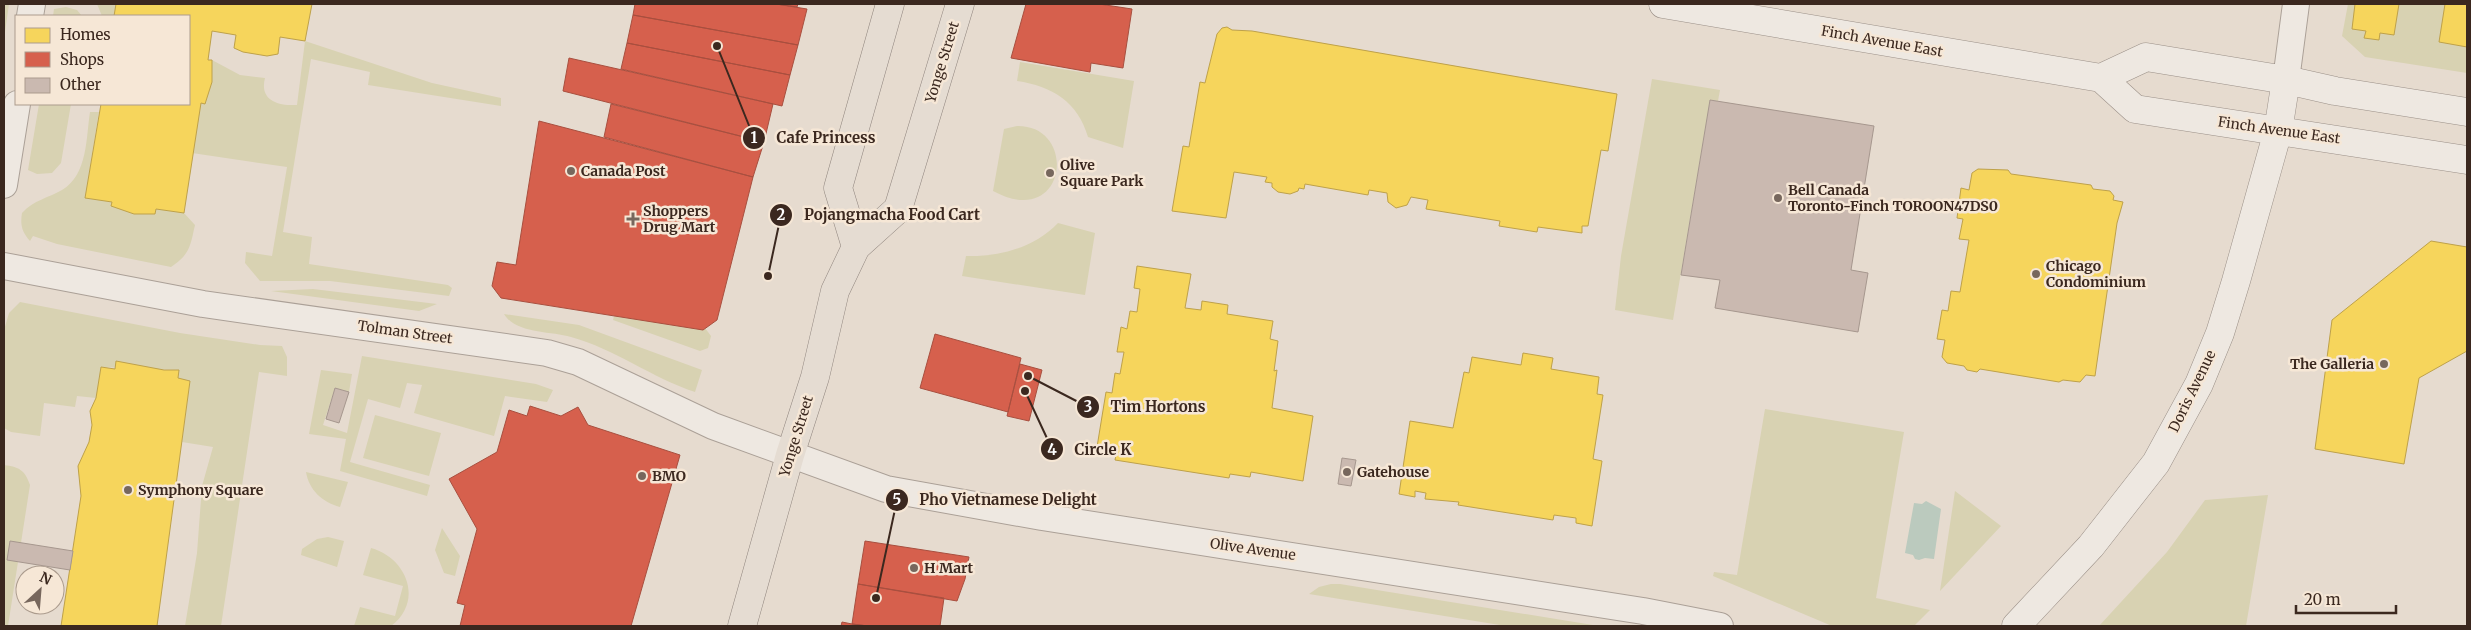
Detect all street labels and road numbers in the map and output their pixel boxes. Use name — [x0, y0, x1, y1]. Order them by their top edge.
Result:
street label: Yonge Street — [921, 19, 963, 106]
street label: Finch Avenue East — [1820, 21, 1945, 61]
street label: Finch Avenue East — [2217, 113, 2342, 148]
street label: Tolman Street — [356, 316, 454, 348]
street label: Doris Avenue — [2164, 347, 2220, 435]
street label: Yonge Street — [775, 393, 817, 480]
street label: Olive Avenue — [1209, 534, 1297, 564]

